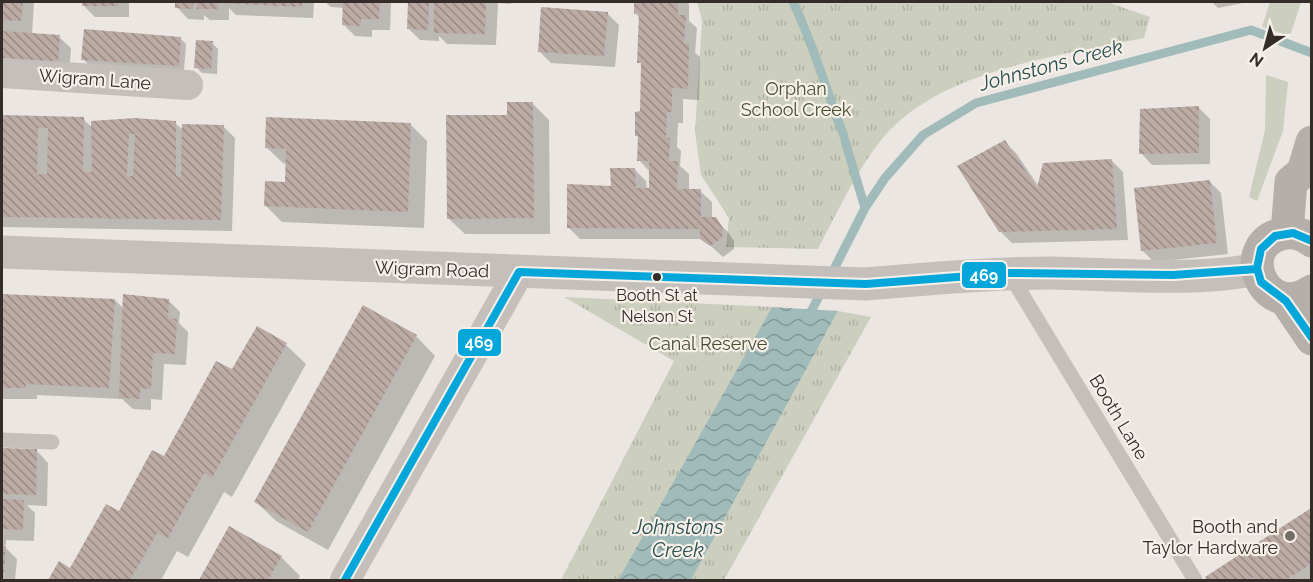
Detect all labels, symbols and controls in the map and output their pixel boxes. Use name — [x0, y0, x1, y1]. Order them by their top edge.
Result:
north arrow — [1235, 18, 1295, 78]
water label: Johnstons Creek — [976, 34, 1126, 96]
text: N — [1246, 48, 1267, 71]
street label: Wigram Lane — [38, 65, 152, 93]
park label: Orphan School Creek — [741, 78, 852, 120]
street label: Wigram Road — [375, 257, 489, 281]
line badge: 469 — [961, 261, 1007, 289]
text: 469 — [970, 266, 998, 285]
marker: Booth St at Nelson St — [651, 271, 663, 283]
place label: Booth St at Nelson St — [616, 286, 698, 326]
line badge: 469 — [457, 328, 502, 357]
text: 469 — [465, 333, 493, 352]
park label: Canal Reserve — [649, 333, 768, 354]
street label: Booth Lane — [1085, 371, 1153, 464]
water label: Johnstons Creek — [632, 515, 724, 562]
place label: Booth and Taylor Hardware — [1142, 516, 1278, 558]
marker: Booth and Taylor Hardware — [1283, 529, 1297, 543]

